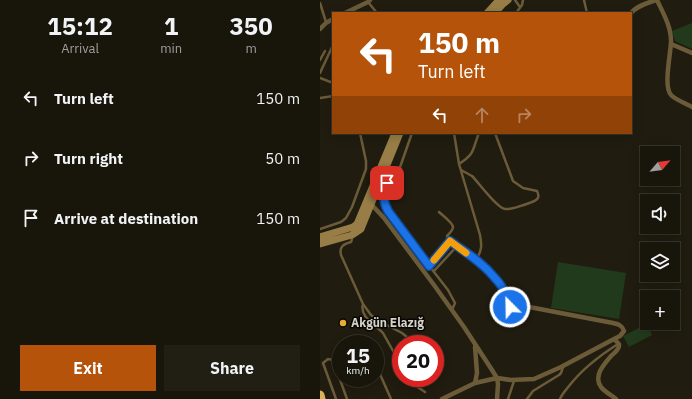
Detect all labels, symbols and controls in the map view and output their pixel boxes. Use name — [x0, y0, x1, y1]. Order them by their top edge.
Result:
text: 15:12 — [47, 10, 113, 42]
text: 1 — [164, 10, 178, 42]
text: 350 — [229, 10, 273, 42]
text: 150 m — [418, 24, 500, 61]
icon: left — [352, 28, 404, 80]
text: Arrival — [61, 40, 99, 57]
text: min — [160, 40, 182, 57]
text: m — [245, 40, 257, 57]
text: Turn left — [418, 60, 486, 83]
icon: left — [20, 87, 42, 109]
text: Turn left — [54, 89, 114, 108]
text: 150 m — [256, 89, 300, 108]
icon: left — [429, 104, 451, 126]
icon: ahead — [471, 104, 493, 126]
icon: right — [513, 104, 535, 126]
north arrow — [640, 146, 680, 186]
map controls — [640, 146, 680, 330]
icon: right — [20, 147, 42, 169]
text: Turn right — [54, 149, 123, 168]
text: 50 m — [265, 149, 300, 168]
pin — [370, 166, 404, 200]
icon: arrive — [376, 172, 398, 194]
button: sound — [640, 194, 680, 234]
icon: arrive — [20, 207, 42, 229]
text: Arrive at destination — [54, 209, 198, 228]
text: 150 m — [256, 209, 300, 228]
button: layers — [640, 242, 680, 282]
position arrow — [489, 286, 531, 328]
button: + — [640, 290, 680, 330]
place label: Akgün Elazığ — [351, 315, 424, 330]
marker: Akgün Elazığ — [338, 318, 348, 328]
speed limit sign: 20 — [392, 335, 444, 387]
text: 15 — [346, 342, 370, 369]
button: Exit — [20, 345, 156, 391]
button: Share — [164, 345, 300, 391]
text: km/h — [346, 364, 370, 377]

